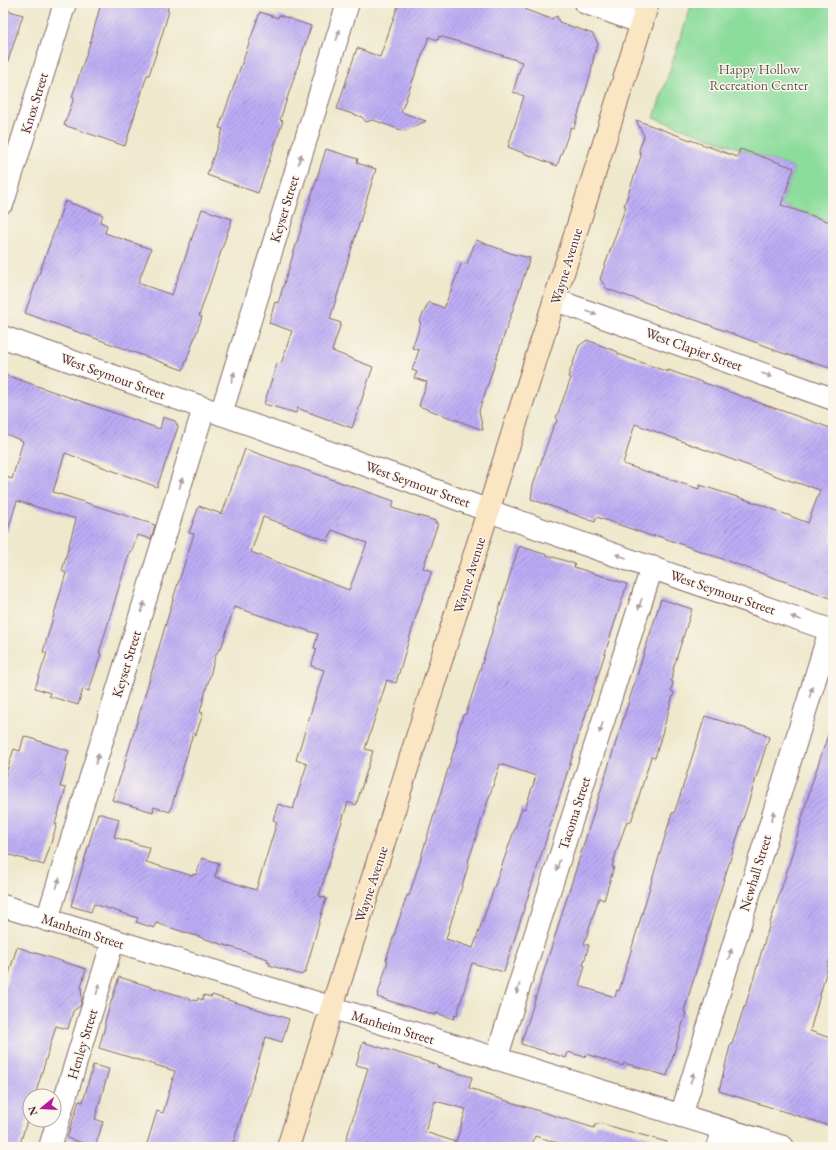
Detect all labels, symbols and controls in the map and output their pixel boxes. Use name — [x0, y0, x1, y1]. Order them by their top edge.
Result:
one-way arrow — [335, 28, 341, 40]
park label: Happy Hollow Recreation Center — [710, 60, 809, 94]
street label: Knox Street — [16, 70, 52, 136]
one-way arrow — [297, 153, 303, 165]
street label: Keyser Street — [265, 173, 303, 245]
street label: Wayne Avenue — [546, 225, 586, 306]
one-way arrow — [586, 310, 598, 316]
street label: West Clapier Street — [643, 323, 746, 375]
street label: West Seymour Street — [58, 349, 168, 403]
one-way arrow — [230, 371, 236, 383]
one-way arrow — [762, 373, 774, 379]
street label: West Seymour Street — [363, 457, 473, 511]
one-way arrow — [178, 477, 184, 489]
street label: Wayne Avenue — [449, 534, 489, 615]
one-way arrow — [614, 553, 626, 559]
street label: West Seymour Street — [668, 566, 779, 619]
one-way arrow — [637, 598, 643, 610]
one-way arrow — [140, 601, 146, 613]
one-way arrow — [790, 615, 802, 621]
street label: Keyser Street — [107, 628, 145, 700]
one-way arrow — [808, 686, 814, 698]
one-way arrow — [598, 722, 604, 734]
one-way arrow — [94, 752, 100, 764]
street label: Tacoma Street — [554, 774, 594, 852]
one-way arrow — [770, 810, 776, 822]
street label: Newhall Street — [735, 832, 775, 914]
street label: Wayne Avenue — [350, 843, 392, 924]
one-way arrow — [554, 860, 560, 872]
one-way arrow — [55, 876, 61, 888]
street label: Manheim Street — [39, 909, 127, 953]
one-way arrow — [727, 948, 733, 960]
one-way arrow — [96, 983, 102, 995]
one-way arrow — [515, 984, 521, 996]
street label: Henley Street — [63, 1006, 101, 1081]
street label: Manheim Street — [349, 1006, 437, 1048]
one-way arrow — [689, 1072, 695, 1084]
north arrow — [22, 1088, 62, 1128]
text: N — [24, 1105, 41, 1117]

